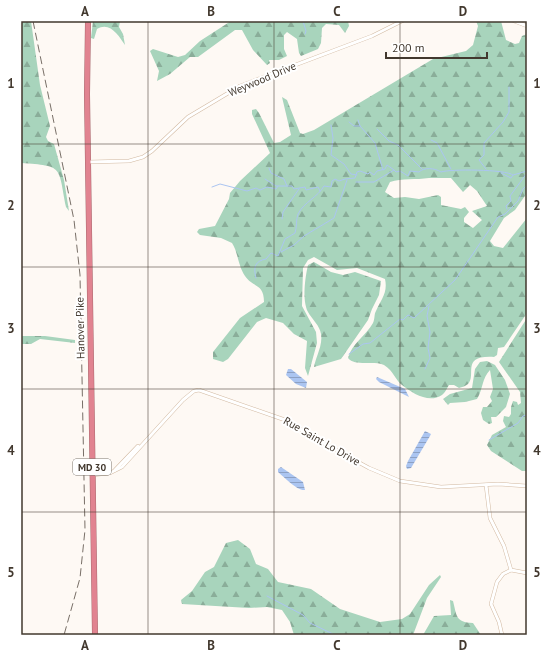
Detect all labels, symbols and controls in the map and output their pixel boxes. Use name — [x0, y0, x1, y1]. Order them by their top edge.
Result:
text: A — [81, 3, 89, 20]
text: B — [207, 3, 215, 20]
text: C — [333, 3, 341, 20]
text: D — [459, 3, 467, 20]
scale bar — [386, 34, 487, 60]
text: 200 m — [392, 40, 425, 55]
street label: Weywood Drive — [226, 58, 298, 100]
text: 1 — [7, 75, 15, 92]
text: 1 — [533, 75, 541, 92]
text: 2 — [7, 197, 15, 214]
text: 2 — [533, 197, 541, 214]
street label: Hanover Pike — [72, 297, 88, 359]
text: 3 — [7, 320, 15, 337]
text: 3 — [533, 320, 541, 337]
street label: Rue Saint Lo Drive — [281, 413, 363, 469]
text: 4 — [7, 442, 15, 459]
text: 4 — [533, 442, 541, 459]
road number: MD 30 — [73, 459, 111, 475]
text: 5 — [7, 564, 15, 581]
text: 5 — [533, 564, 541, 581]
text: A — [81, 637, 89, 654]
text: B — [207, 637, 215, 654]
text: C — [333, 637, 341, 654]
text: D — [459, 637, 467, 654]

